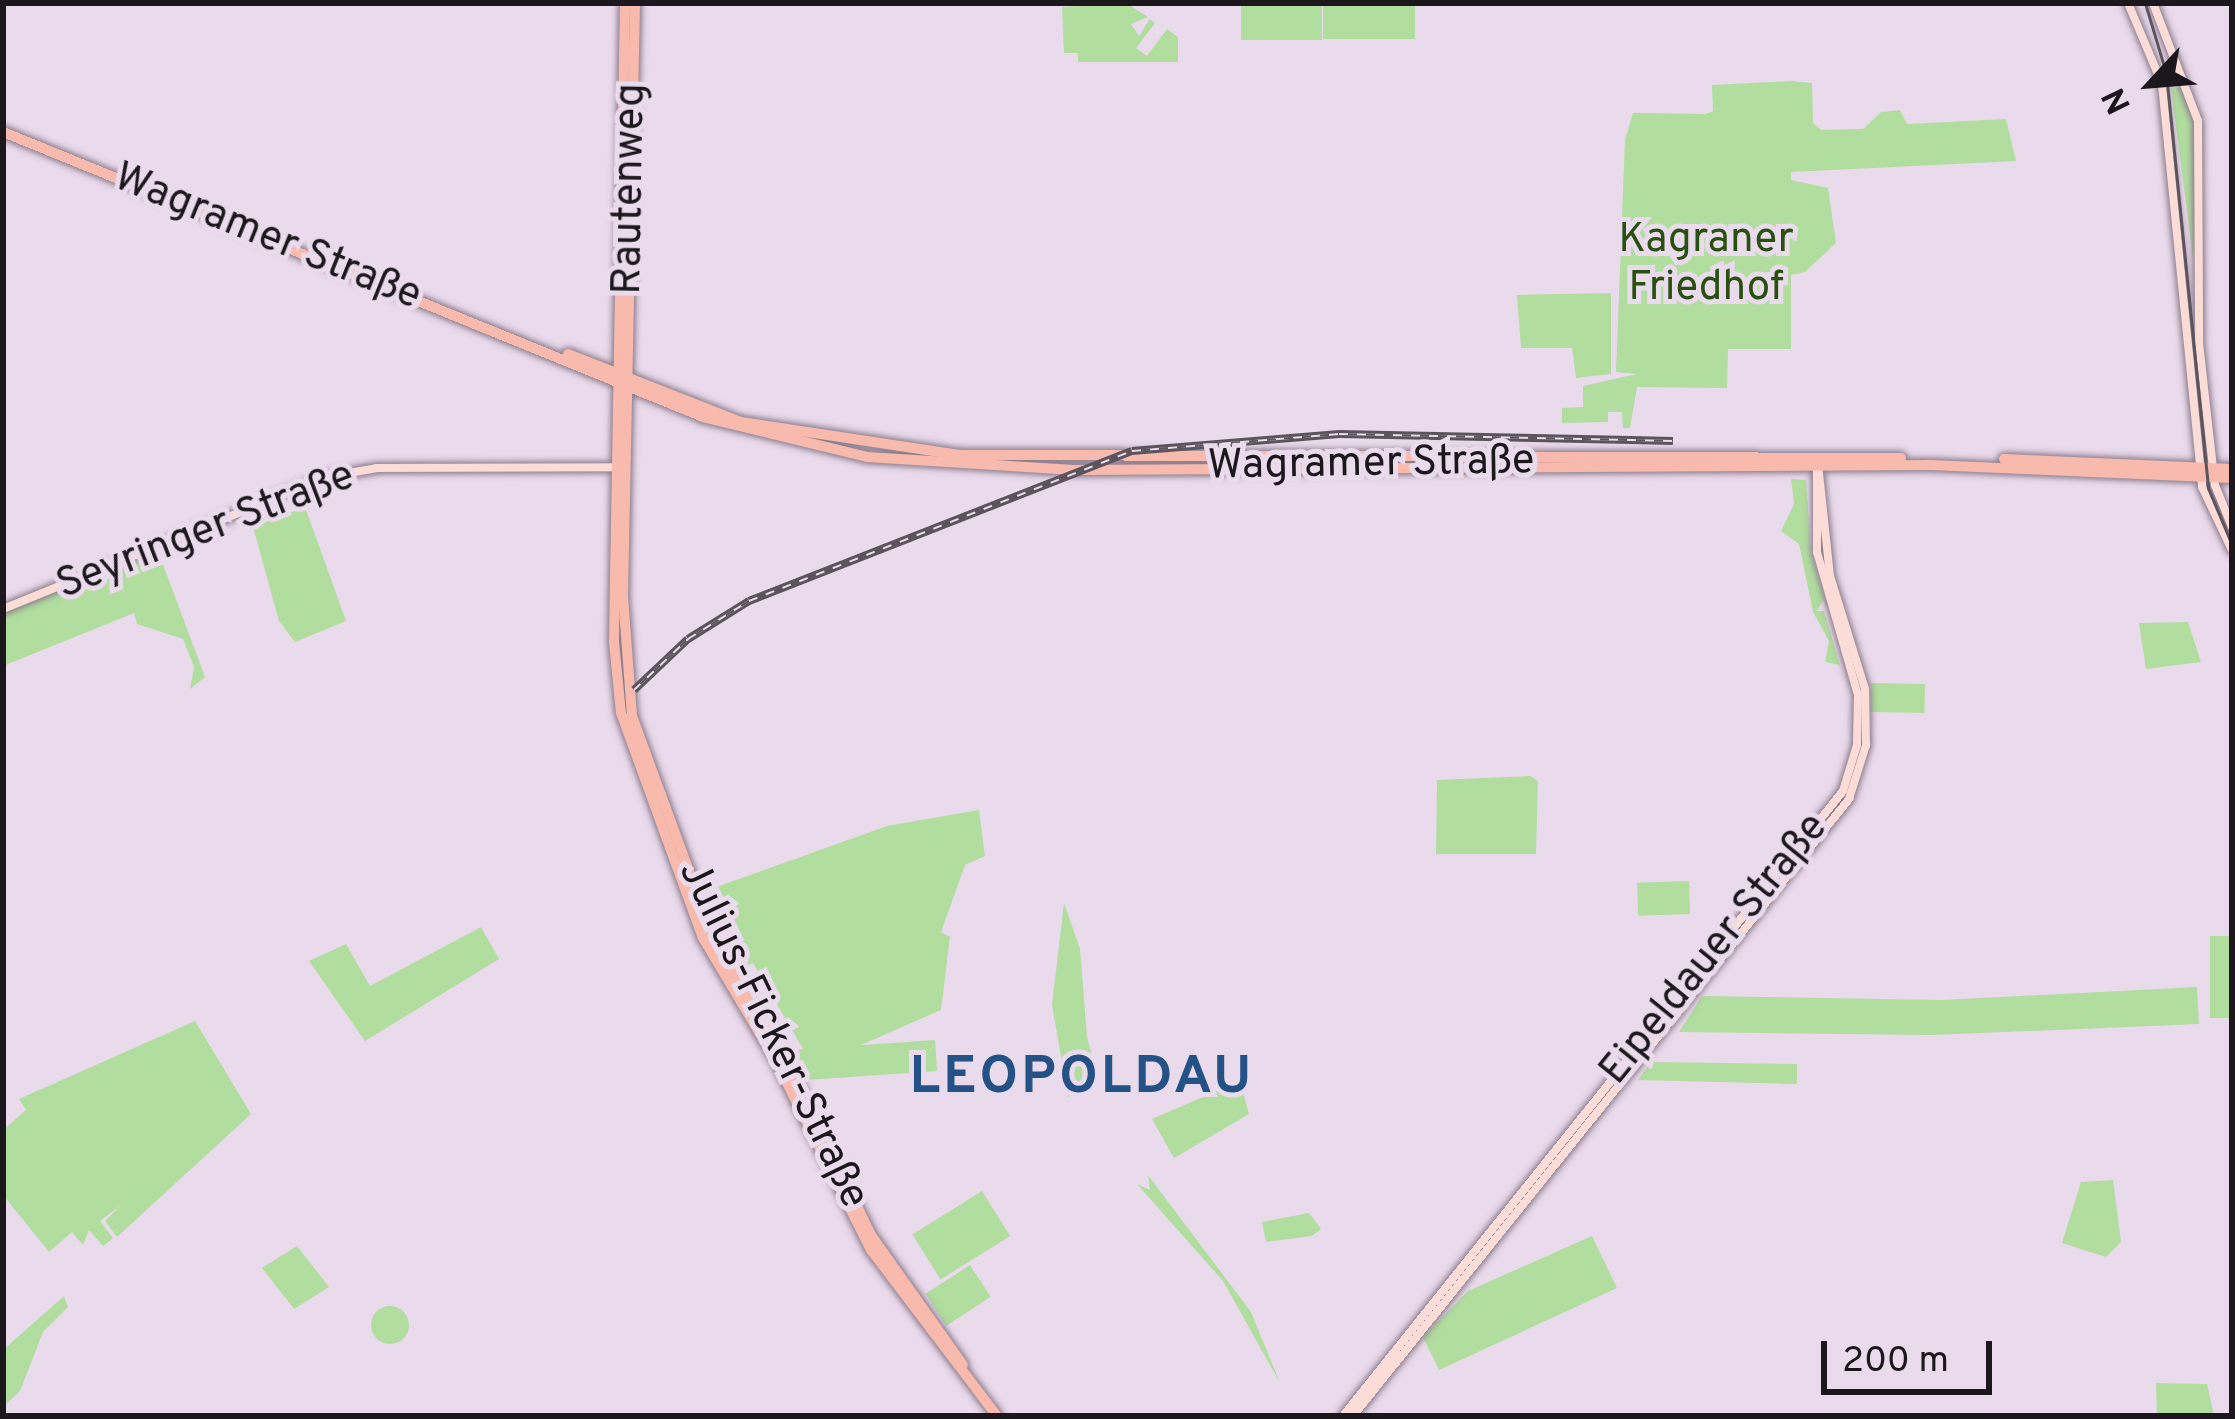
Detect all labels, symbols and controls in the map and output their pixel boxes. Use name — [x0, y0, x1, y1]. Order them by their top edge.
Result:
north arrow — [2091, 24, 2211, 144]
text: N — [2095, 80, 2143, 120]
street label: Rautenweg — [604, 83, 658, 295]
street label: Wagramer Straße — [106, 153, 428, 323]
park label: Kagraner Friedhof — [1618, 216, 1794, 314]
street label: Wagramer Straße — [1207, 437, 1535, 493]
street label: Seyringer Straße — [50, 452, 362, 612]
street label: Eipeldauer Straße — [1590, 804, 1840, 1096]
street label: Julius-Ficker-Straße — [666, 853, 878, 1217]
district label: LEOPOLDAU — [910, 1047, 1254, 1111]
scale bar — [1827, 1317, 1998, 1391]
text: 200 m — [1842, 1339, 1949, 1385]

